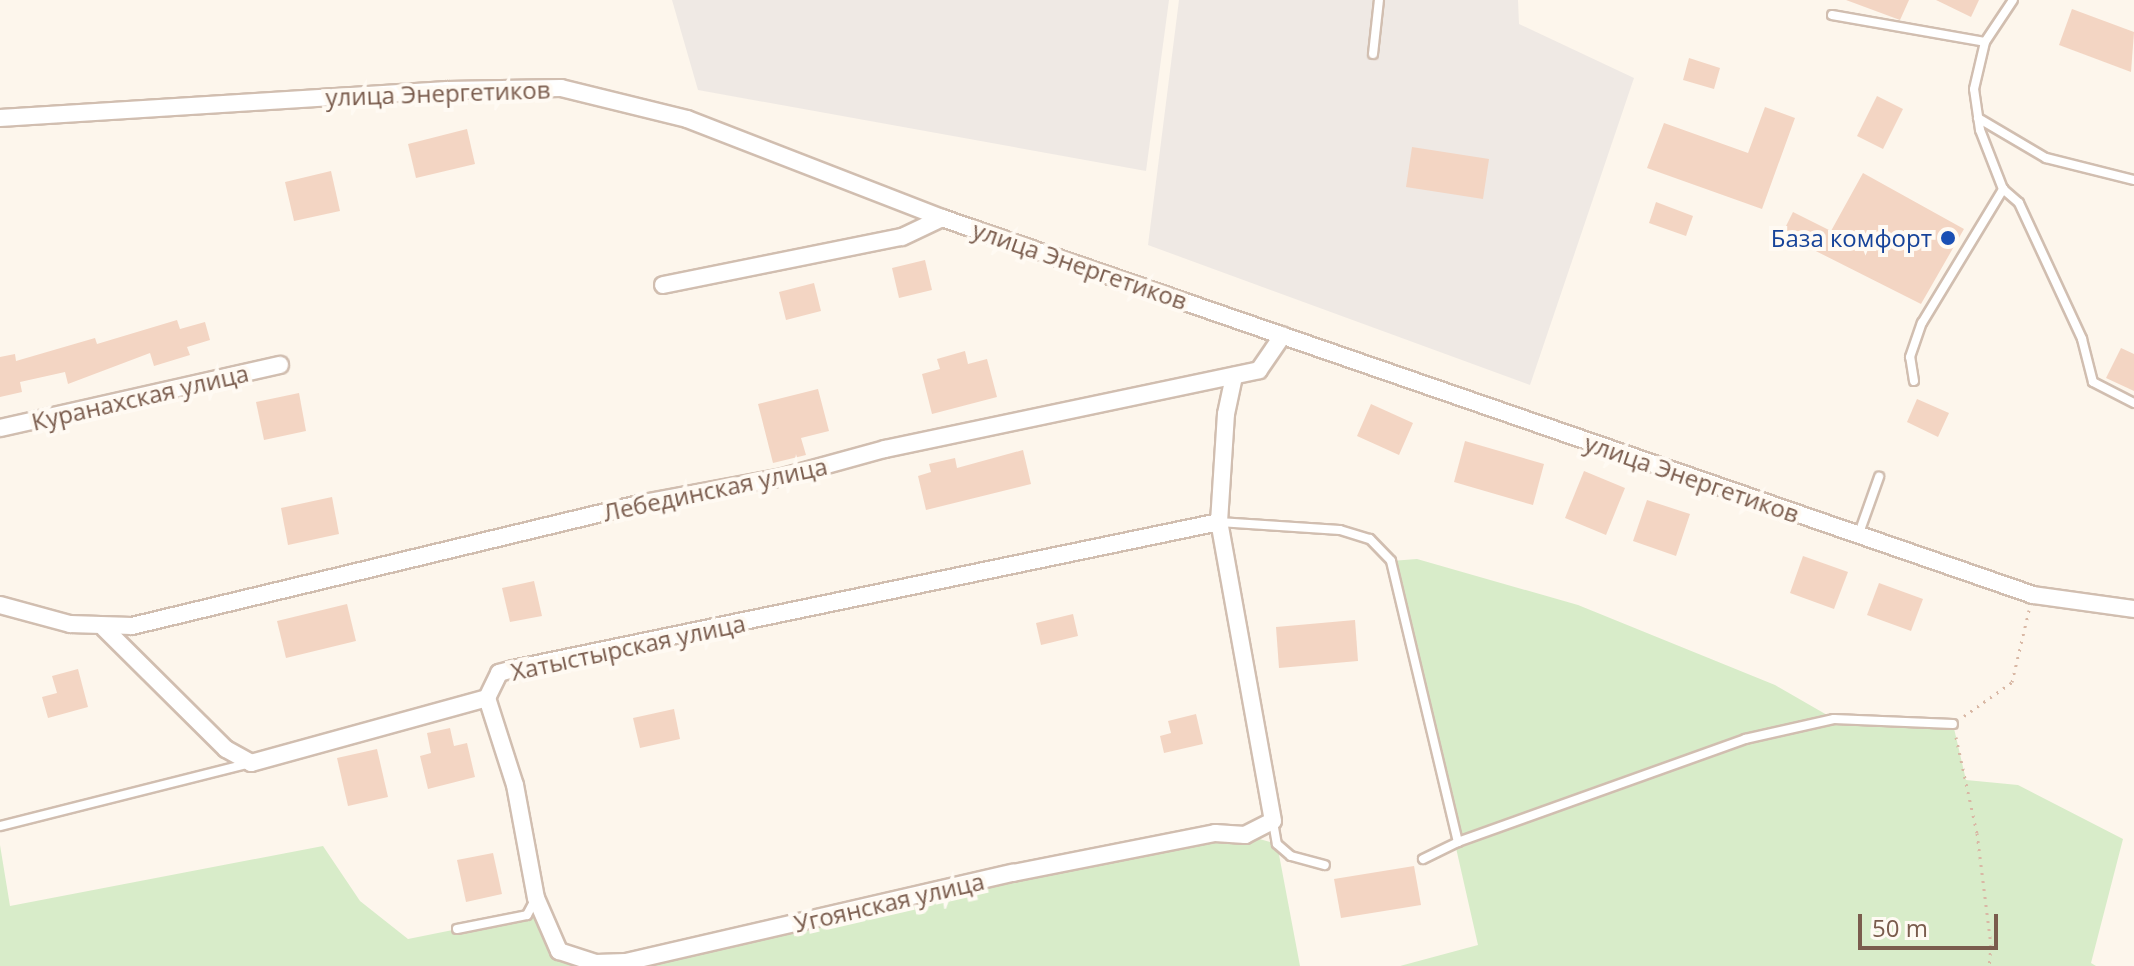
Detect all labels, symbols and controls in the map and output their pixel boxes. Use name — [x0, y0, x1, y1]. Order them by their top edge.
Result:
street label: улица Энергетиков — [325, 75, 551, 111]
street label: улица Энергетиков — [969, 215, 1191, 315]
place label: База комфорт — [1771, 224, 1932, 252]
marker: База комфорт — [1939, 229, 1957, 247]
street label: Куранахская улица — [29, 358, 251, 436]
street label: улица Энергетиков — [1581, 428, 1803, 528]
street label: Лебединская улица — [600, 451, 830, 527]
street label: Хатыстырская улица — [508, 608, 748, 686]
street label: Угоянская улица — [791, 866, 987, 938]
scale bar — [1862, 898, 2002, 948]
text: 50 m — [1872, 911, 1928, 944]

